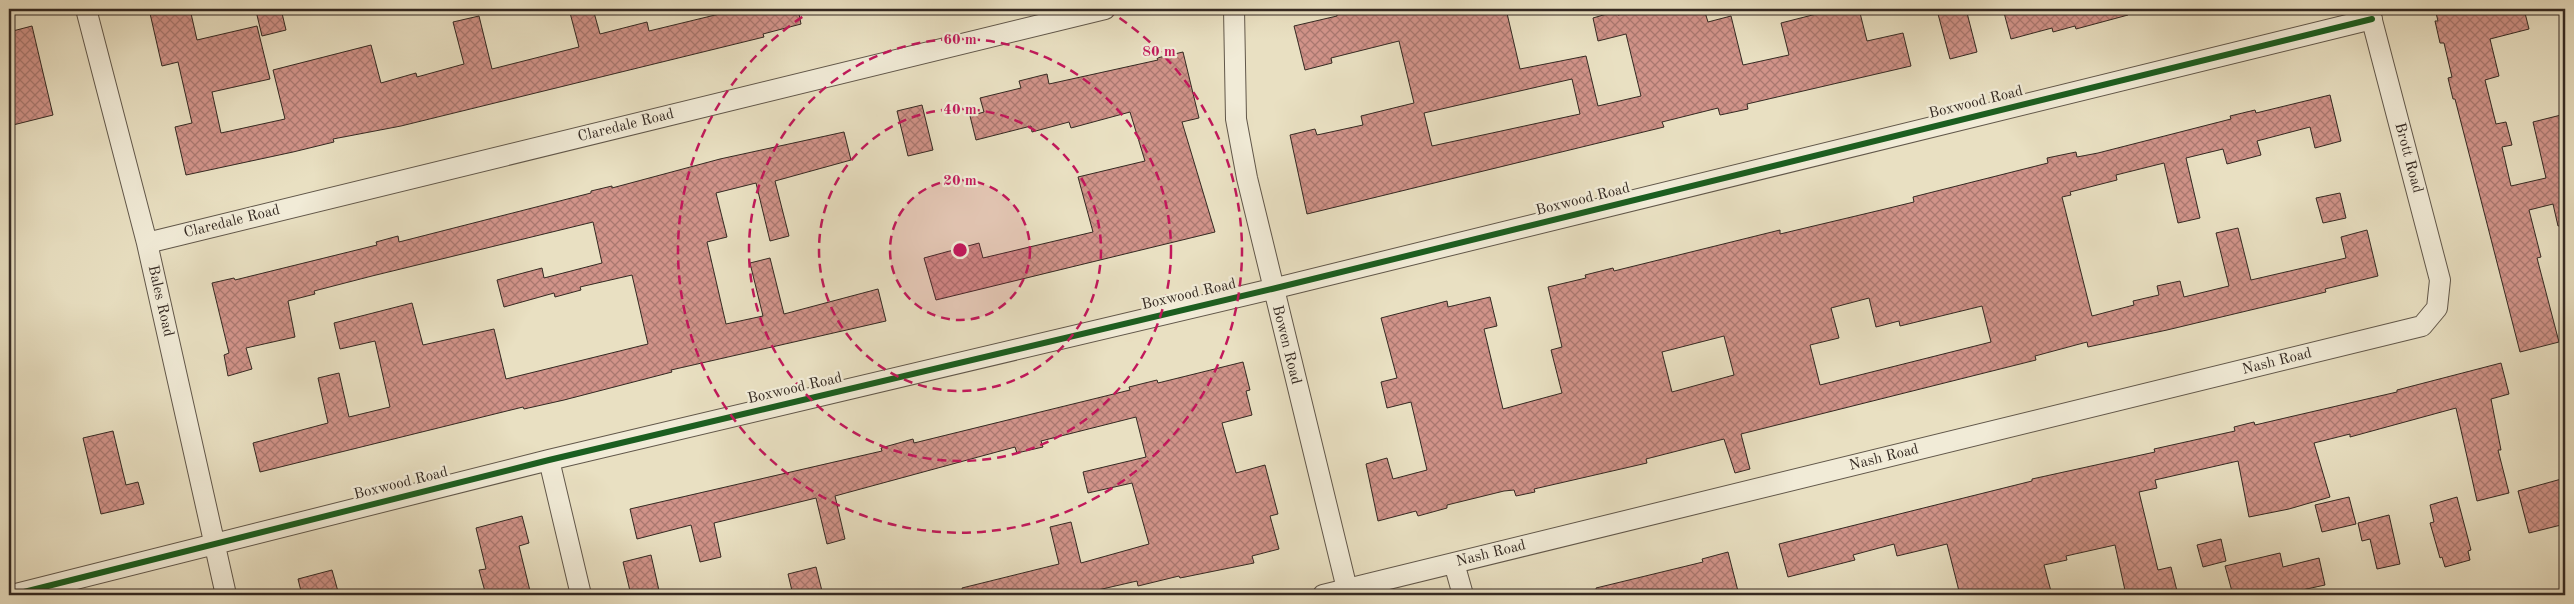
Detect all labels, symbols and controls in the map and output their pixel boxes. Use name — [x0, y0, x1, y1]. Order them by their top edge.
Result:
text: 60 m — [943, 33, 977, 48]
text: 80 m — [1142, 45, 1176, 60]
street label: Boxwood Road — [1927, 84, 2025, 122]
text: 40 m — [943, 103, 977, 118]
street label: Claredale Road — [576, 107, 676, 145]
street label: Brott Road — [2391, 121, 2425, 195]
text: 20 m — [943, 174, 977, 189]
street label: Boxwood Road — [1534, 181, 1632, 219]
street label: Claredale Road — [182, 203, 282, 241]
centre of rings — [951, 241, 969, 259]
street label: Bales Road — [144, 264, 176, 338]
street label: Boxwood Road — [1140, 277, 1238, 313]
street label: Bowen Road — [1269, 304, 1303, 386]
street label: Nash Road — [2241, 346, 2314, 378]
street label: Boxwood Road — [746, 371, 844, 407]
street label: Nash Road — [1848, 442, 1921, 474]
street label: Boxwood Road — [352, 465, 450, 503]
street label: Nash Road — [1455, 538, 1528, 570]

